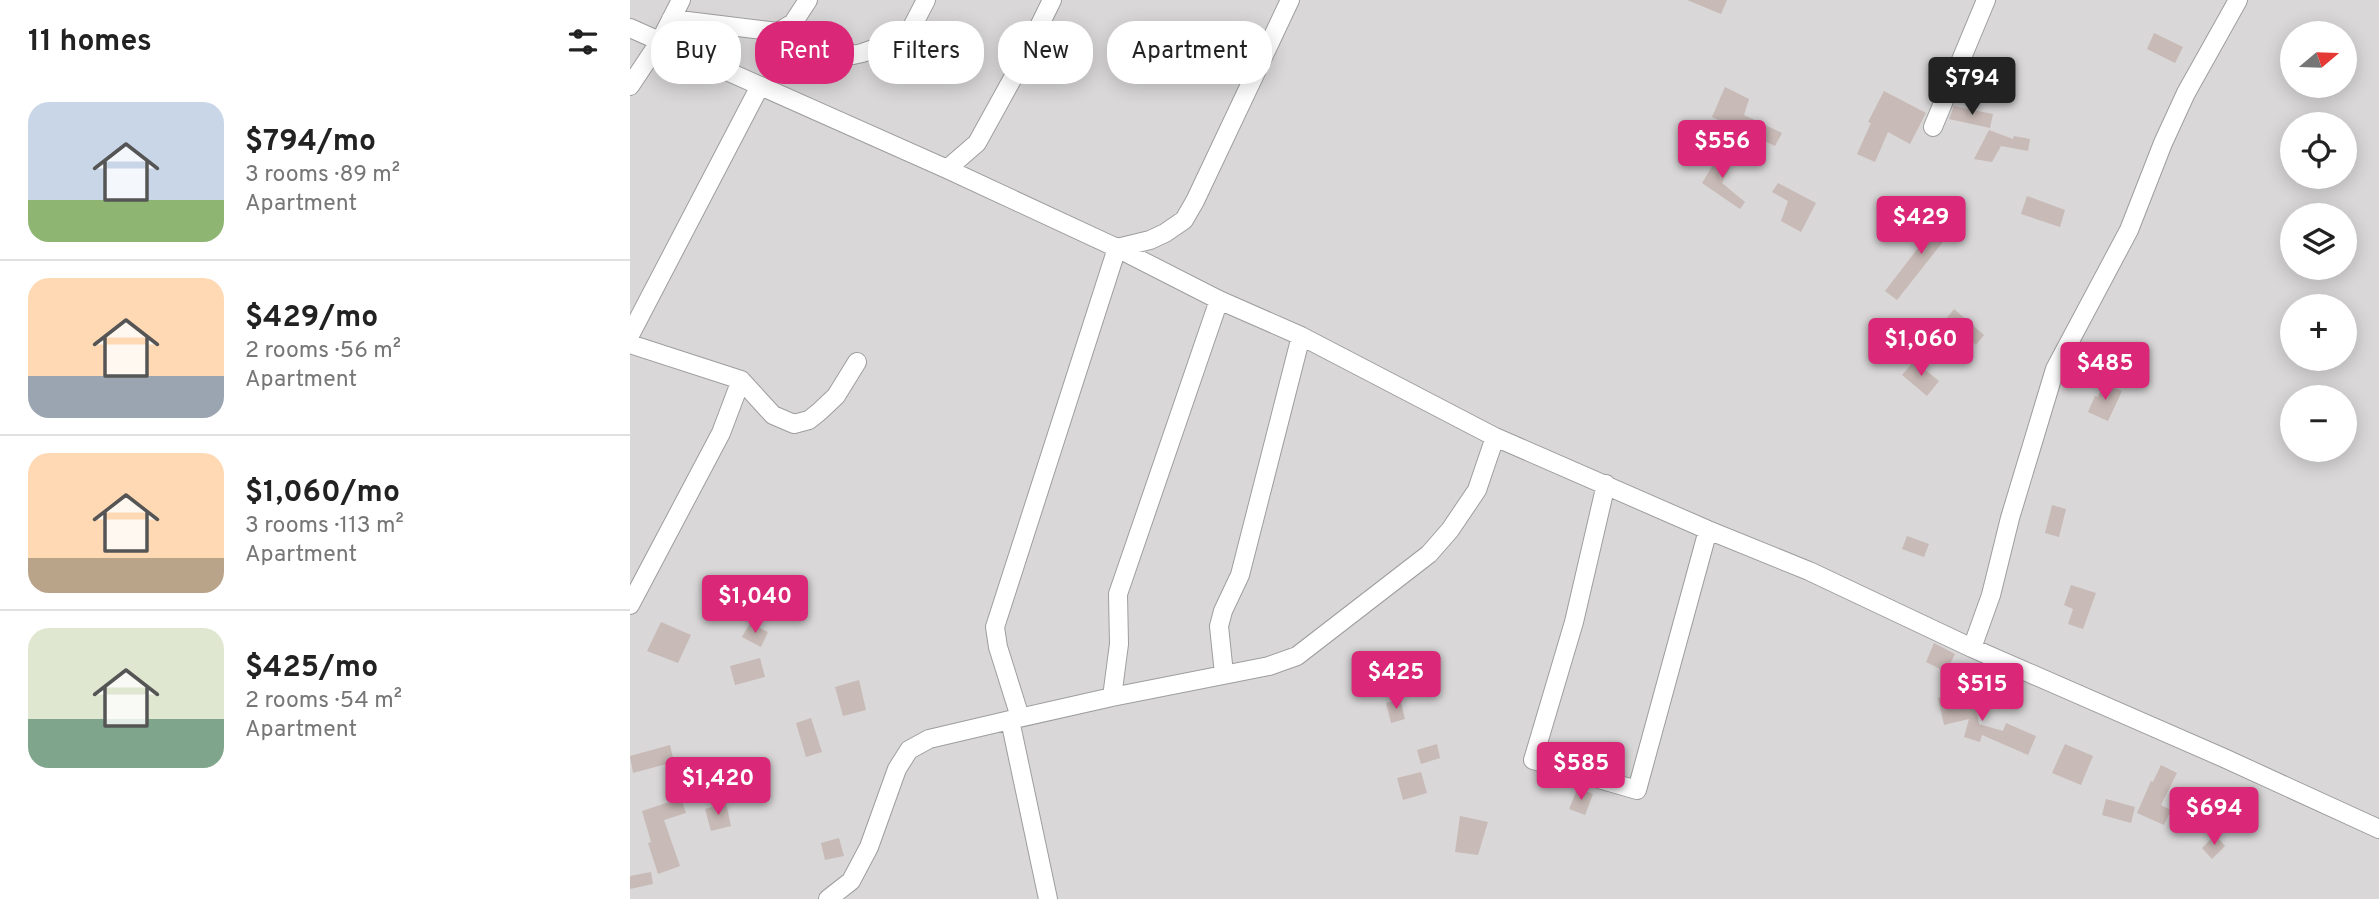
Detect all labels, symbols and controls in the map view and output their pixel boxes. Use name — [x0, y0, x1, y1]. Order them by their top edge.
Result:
chip: Buy — [651, 21, 741, 84]
chip: Rent — [755, 21, 854, 84]
chip: Filters — [868, 21, 984, 84]
chip: New — [998, 21, 1093, 84]
chip: Apartment — [1107, 21, 1272, 84]
north arrow — [2280, 21, 2357, 98]
map controls — [2280, 21, 2357, 462]
icon: filters — [564, 23, 602, 61]
text: 11 homes — [28, 24, 152, 61]
pin: $794 — [1931, 58, 2013, 117]
text: $794 — [1944, 65, 2000, 94]
button: locate — [2280, 112, 2357, 189]
pin: $556 — [1681, 120, 1763, 180]
text: $794/mo — [245, 124, 376, 161]
text: $556 — [1694, 128, 1750, 157]
icon: home — [84, 130, 168, 214]
text: 3 rooms · 89 m² — [245, 161, 400, 190]
text: Apartment — [245, 190, 357, 219]
pin: $429 — [1880, 196, 1962, 256]
button: layers — [2280, 203, 2357, 280]
text: $429 — [1893, 204, 1949, 233]
button: + — [2280, 294, 2357, 371]
text: $429/mo — [245, 300, 378, 337]
icon: home — [84, 306, 168, 390]
pin: $1,060 — [1864, 318, 1978, 378]
text: $1,060 — [1884, 326, 1958, 355]
text: 2 rooms · 56 m² — [245, 337, 401, 366]
pin: $485 — [2064, 342, 2146, 402]
text: $485 — [2076, 350, 2134, 379]
text: Apartment — [245, 366, 357, 395]
button: − — [2280, 385, 2357, 462]
text: $1,060/mo — [245, 475, 400, 512]
icon: home — [84, 481, 168, 565]
text: 3 rooms · 113 m² — [245, 512, 404, 541]
text: Apartment — [245, 541, 357, 570]
pin: $1,040 — [698, 576, 812, 635]
text: $1,040 — [718, 583, 792, 612]
text: $425/mo — [245, 650, 378, 687]
pin: $425 — [1355, 652, 1437, 711]
icon: home — [84, 656, 168, 740]
text: $425 — [1368, 659, 1424, 688]
pin: $515 — [1941, 664, 2023, 723]
text: $515 — [1956, 671, 2008, 700]
text: 2 rooms · 54 m² — [245, 687, 402, 716]
text: Apartment — [245, 716, 357, 745]
pin: $585 — [1540, 742, 1622, 802]
text: $585 — [1553, 750, 1609, 779]
pin: $1,420 — [661, 758, 775, 817]
text: $1,420 — [681, 765, 755, 794]
pin: $694 — [2173, 788, 2255, 847]
text: $694 — [2186, 795, 2242, 824]

